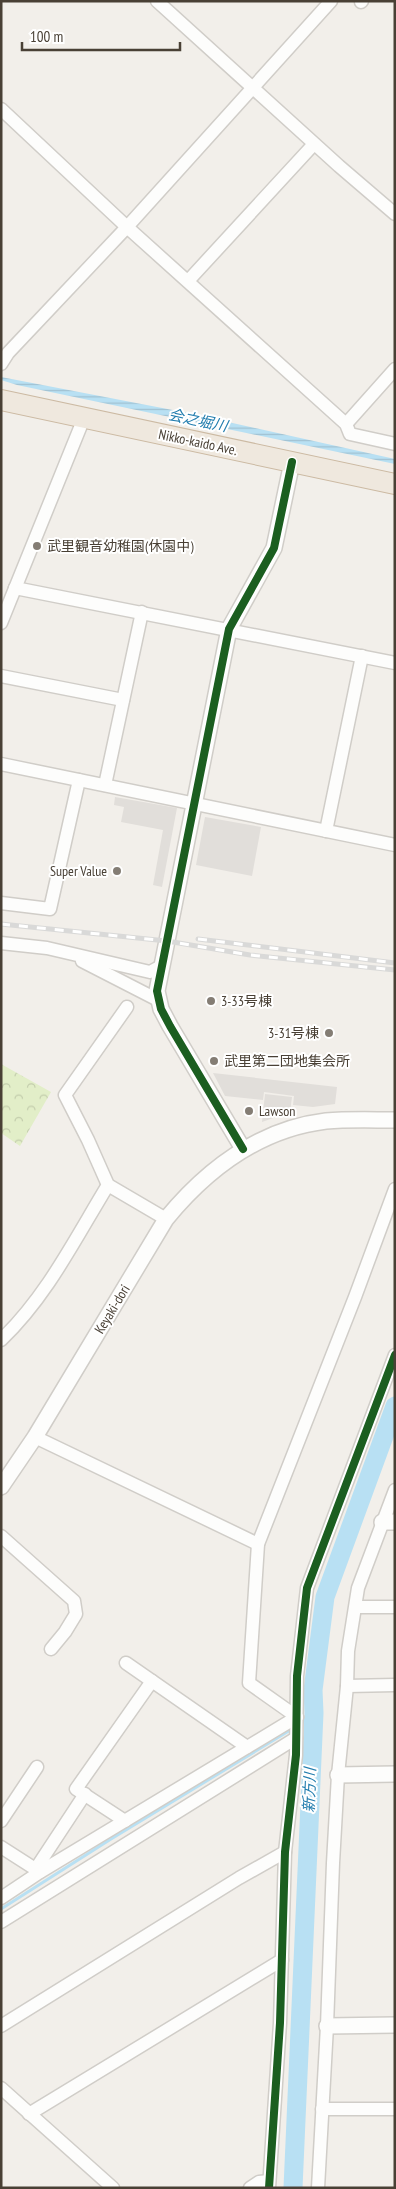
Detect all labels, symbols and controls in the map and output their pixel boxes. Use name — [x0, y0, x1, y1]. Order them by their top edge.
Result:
scale bar — [22, 20, 180, 52]
text: 100 m — [30, 27, 63, 46]
water label: 会之堀川 — [167, 404, 231, 436]
street label: Nikko-kaido Ave. — [157, 425, 239, 459]
place label: 武里観音幼稚園(休園中) — [47, 537, 194, 555]
marker: 武里観音幼稚園(休園中) — [31, 540, 43, 552]
place label: Super Value — [50, 862, 107, 880]
marker: Super Value — [111, 865, 123, 877]
place label: 3-33号棟 — [221, 992, 272, 1010]
marker: 3-33号棟 — [205, 995, 217, 1007]
place label: 3-31号棟 — [268, 1024, 319, 1042]
marker: 3-31号棟 — [323, 1027, 335, 1039]
place label: 武里第二団地集会所 — [224, 1052, 350, 1070]
marker: 武里第二団地集会所 — [208, 1055, 220, 1067]
place label: Lawson — [259, 1102, 295, 1120]
marker: Lawson — [243, 1105, 255, 1117]
street label: Keyaki-dori — [90, 1281, 134, 1337]
water label: 新方川 — [299, 1765, 319, 1813]

